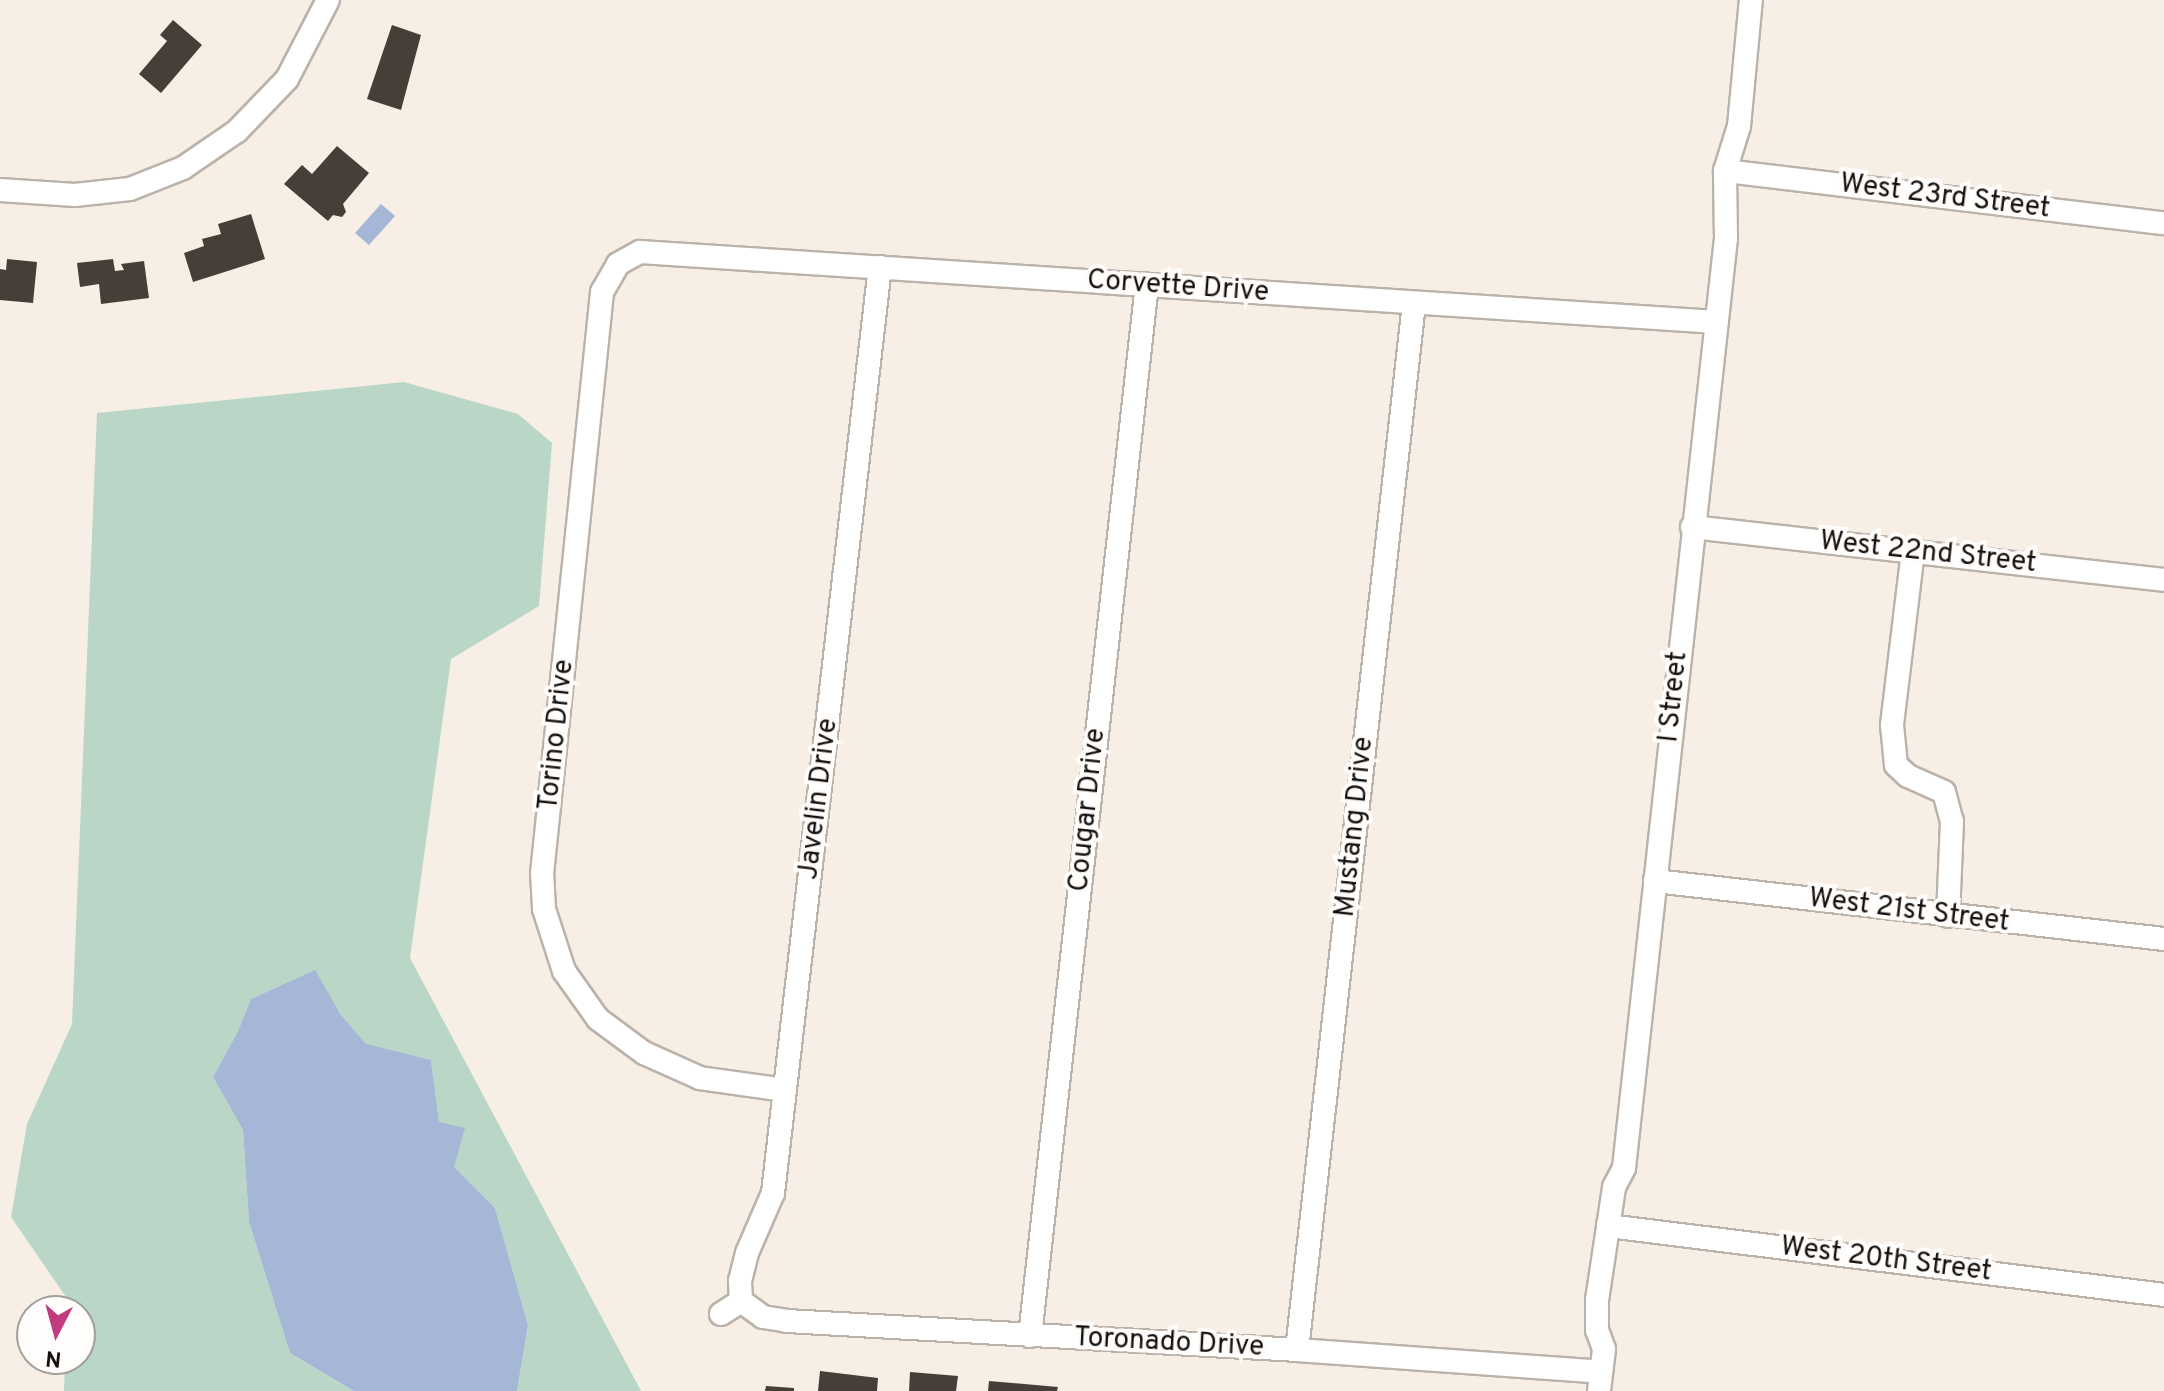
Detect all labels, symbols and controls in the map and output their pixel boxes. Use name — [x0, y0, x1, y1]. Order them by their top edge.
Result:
street label: West 23rd Street — [1838, 167, 2052, 227]
street label: Corvette Drive — [1086, 264, 1270, 310]
street label: West 22nd Street — [1818, 525, 2038, 581]
street label: I Street — [1653, 650, 1695, 744]
street label: Torino Drive — [532, 658, 582, 812]
street label: Javelin Drive — [792, 716, 846, 882]
street label: Cougar Drive — [1063, 727, 1113, 893]
street label: Mustang Drive — [1329, 735, 1381, 919]
street label: West 21st Street — [1807, 882, 2011, 940]
street label: West 20th Street — [1779, 1230, 1993, 1290]
north arrow — [16, 1295, 96, 1375]
street label: Toronado Drive — [1073, 1321, 1265, 1365]
text: N — [44, 1343, 63, 1372]

